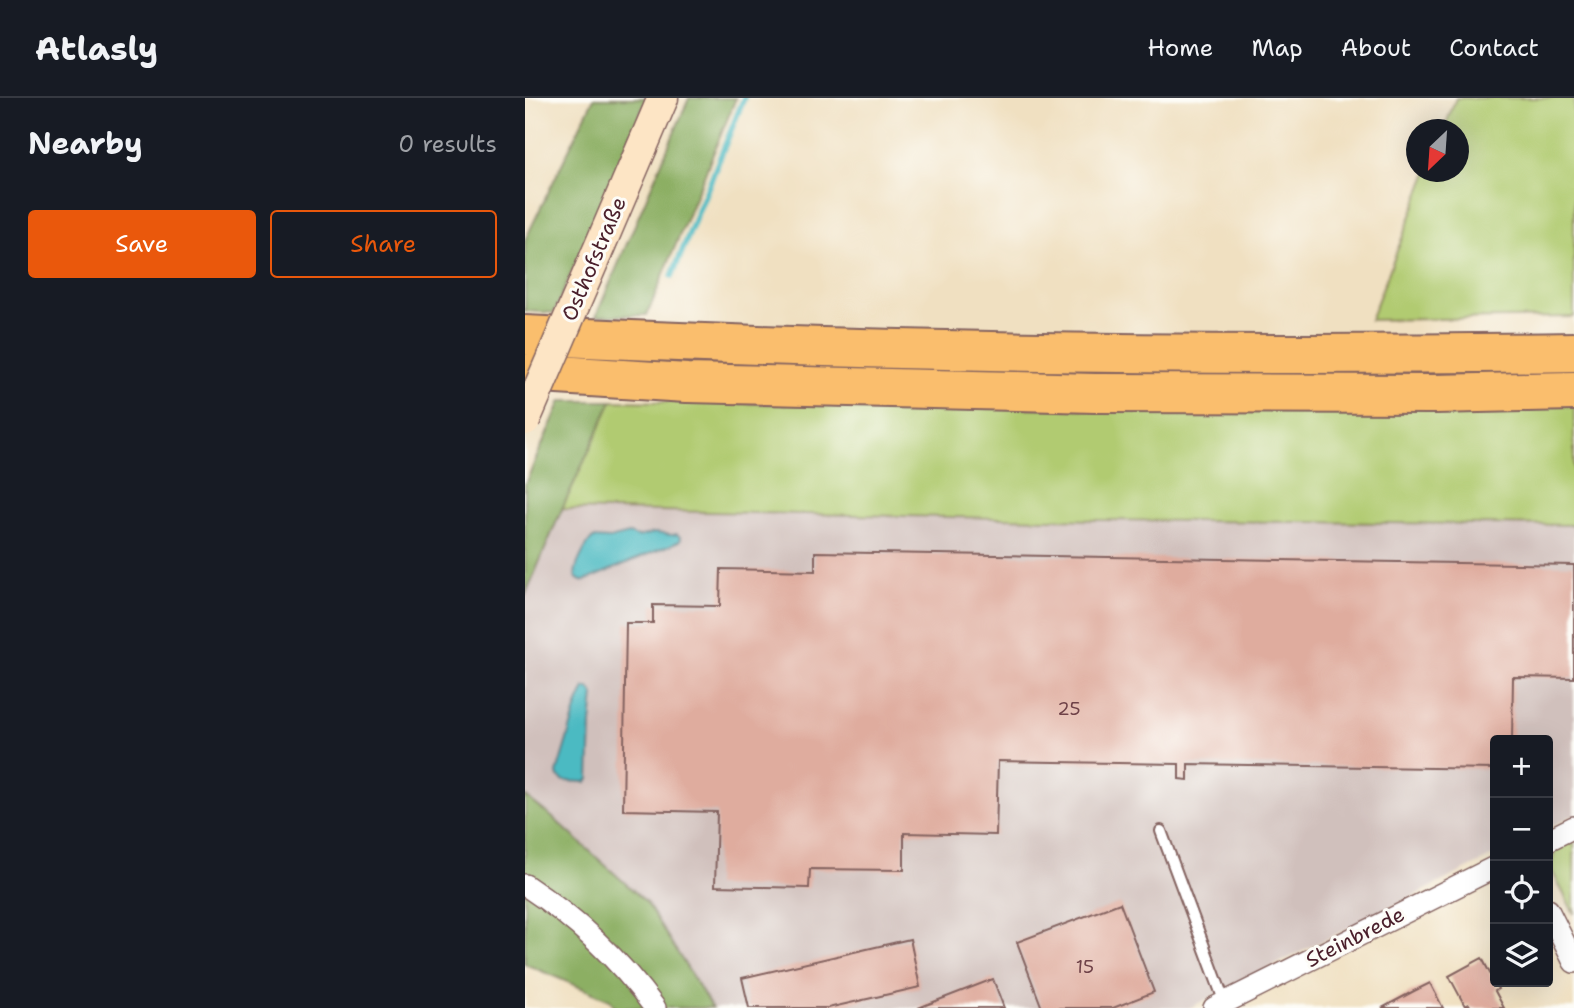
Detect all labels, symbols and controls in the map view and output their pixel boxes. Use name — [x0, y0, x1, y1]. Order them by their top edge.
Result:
text: Atlasly — [35, 26, 158, 71]
text: Home — [1147, 32, 1213, 64]
text: Map — [1251, 32, 1303, 64]
text: About — [1341, 32, 1411, 64]
text: Contact — [1449, 32, 1539, 64]
north arrow — [1406, 119, 1469, 182]
text: Nearby — [28, 123, 143, 164]
text: 0 results — [398, 129, 497, 159]
street label: Osthofstraße — [555, 193, 633, 325]
button: Save — [28, 210, 256, 278]
button: Share — [270, 210, 497, 278]
house number: 25 — [1057, 697, 1081, 721]
map controls — [1490, 735, 1553, 987]
button: + — [1490, 735, 1553, 798]
button: − — [1490, 798, 1553, 861]
button: locate — [1490, 861, 1553, 924]
street label: Steinbrede — [1301, 900, 1409, 974]
button: layers — [1490, 924, 1553, 987]
house number: 15 — [1076, 955, 1094, 979]

